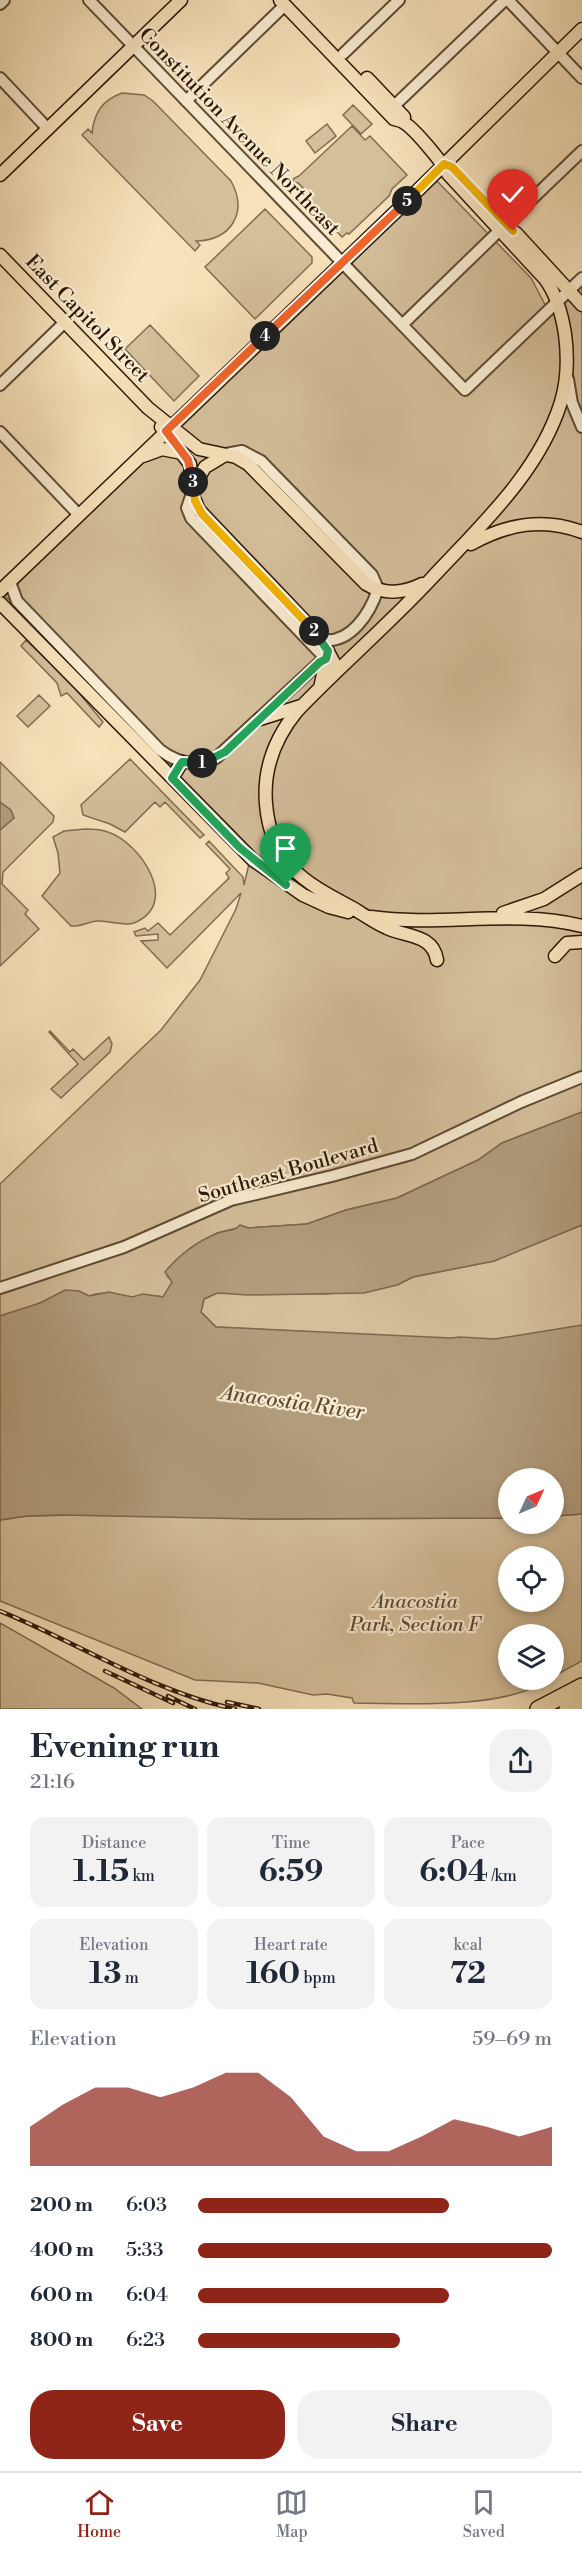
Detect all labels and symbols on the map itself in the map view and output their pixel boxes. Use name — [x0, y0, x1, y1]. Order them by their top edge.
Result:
street label: Constitution Avenue Northeast — [133, 23, 345, 241]
pin — [487, 169, 538, 231]
pin: 5 — [392, 186, 422, 216]
street label: East Capitol Street — [19, 250, 154, 388]
pin: 4 — [250, 321, 280, 351]
pin: 3 — [178, 467, 208, 497]
pin: 2 — [299, 616, 329, 646]
pin: 1 — [187, 748, 217, 778]
pin — [260, 823, 311, 885]
street label: Southeast Boulevard — [195, 1134, 382, 1209]
water label: Anacostia River — [218, 1380, 367, 1426]
north arrow — [498, 1468, 564, 1534]
park label: Anacostia Park, Section F — [349, 1590, 483, 1638]

